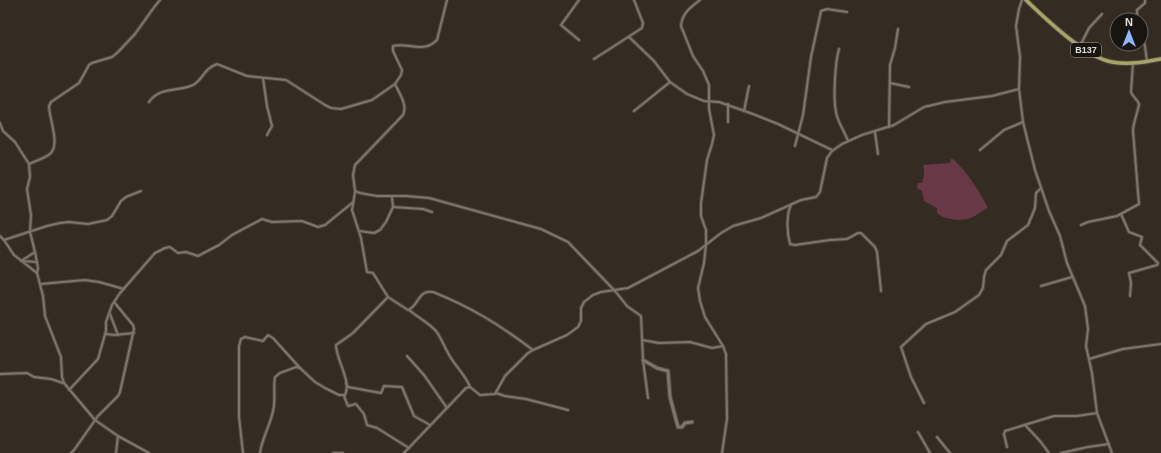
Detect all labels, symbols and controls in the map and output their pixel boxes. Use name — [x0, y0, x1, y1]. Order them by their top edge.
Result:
north arrow — [1109, 12, 1149, 52]
text: N — [1125, 16, 1133, 28]
road number: B137 — [1071, 43, 1101, 57]

